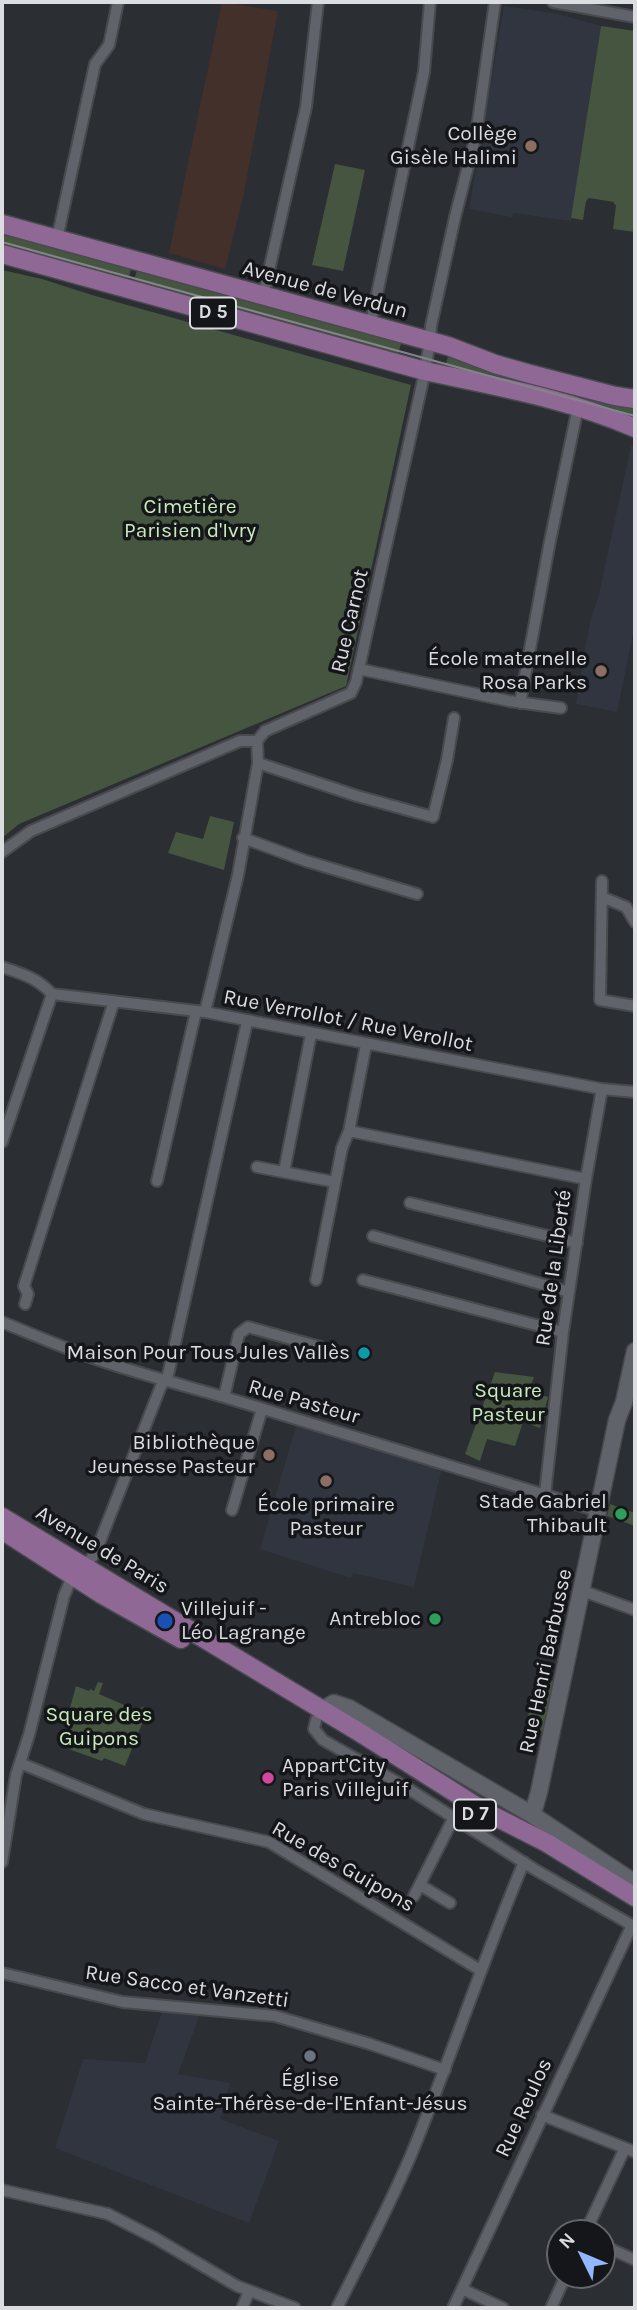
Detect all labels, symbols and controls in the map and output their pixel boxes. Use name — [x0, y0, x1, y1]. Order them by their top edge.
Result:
place label: Collège Gisèle Halimi — [390, 121, 517, 171]
marker: Collège Gisèle Halimi — [523, 138, 539, 154]
street label: Avenue de Verdun — [240, 256, 410, 324]
road number: D 5 — [190, 298, 236, 328]
park label: Cimetière Parisien d'Ivry — [124, 494, 256, 544]
street label: Rue Carnot — [326, 567, 374, 675]
place label: École maternelle Rosa Parks — [428, 646, 587, 696]
marker: École maternelle Rosa Parks — [593, 663, 609, 679]
street label: Rue Verrollot / Rue Verollot — [221, 984, 475, 1058]
street label: Rue de la Liberté — [531, 1188, 577, 1348]
place label: Maison Pour Tous Jules Vallès — [67, 1340, 350, 1366]
marker: Maison Pour Tous Jules Vallès — [356, 1345, 372, 1361]
street label: Rue Pasteur — [245, 1374, 363, 1430]
park label: Square Pasteur — [471, 1378, 545, 1428]
place label: Bibliothèque Jeunesse Pasteur — [89, 1430, 255, 1480]
marker: Bibliothèque Jeunesse Pasteur — [261, 1447, 277, 1463]
marker: École primaire Pasteur — [318, 1473, 334, 1489]
place label: Stade Gabriel Thibault — [479, 1489, 607, 1539]
place label: École primaire Pasteur — [257, 1492, 395, 1542]
street label: Avenue de Paris — [31, 1500, 173, 1600]
marker: Stade Gabriel Thibault — [613, 1506, 629, 1522]
street label: Rue Henri Barbusse — [514, 1566, 578, 1756]
place label: Villejuif - Léo Lagrange — [181, 1596, 306, 1646]
place label: Antrebloc — [329, 1606, 421, 1632]
marker: Villejuif - Léo Lagrange — [155, 1611, 175, 1631]
marker: Antrebloc — [427, 1611, 443, 1627]
park label: Square des Guipons — [46, 1702, 152, 1752]
place label: Appart'City Paris Villejuif — [282, 1753, 408, 1803]
marker: Appart'City Paris Villejuif — [260, 1770, 276, 1786]
road number: D 7 — [454, 1800, 496, 1830]
street label: Rue des Guipons — [267, 1816, 419, 1918]
street label: Rue Sacco et Vanzetti — [83, 1960, 291, 2014]
marker: Église Sainte-Thérèse-de-l'Enfant-Jésus — [302, 2048, 318, 2064]
street label: Rue Reulos — [490, 2055, 558, 2161]
place label: Église Sainte-Thérèse-de-l'Enfant-Jésus — [152, 2067, 468, 2117]
north arrow — [546, 2219, 616, 2289]
text: N — [554, 2229, 580, 2254]

